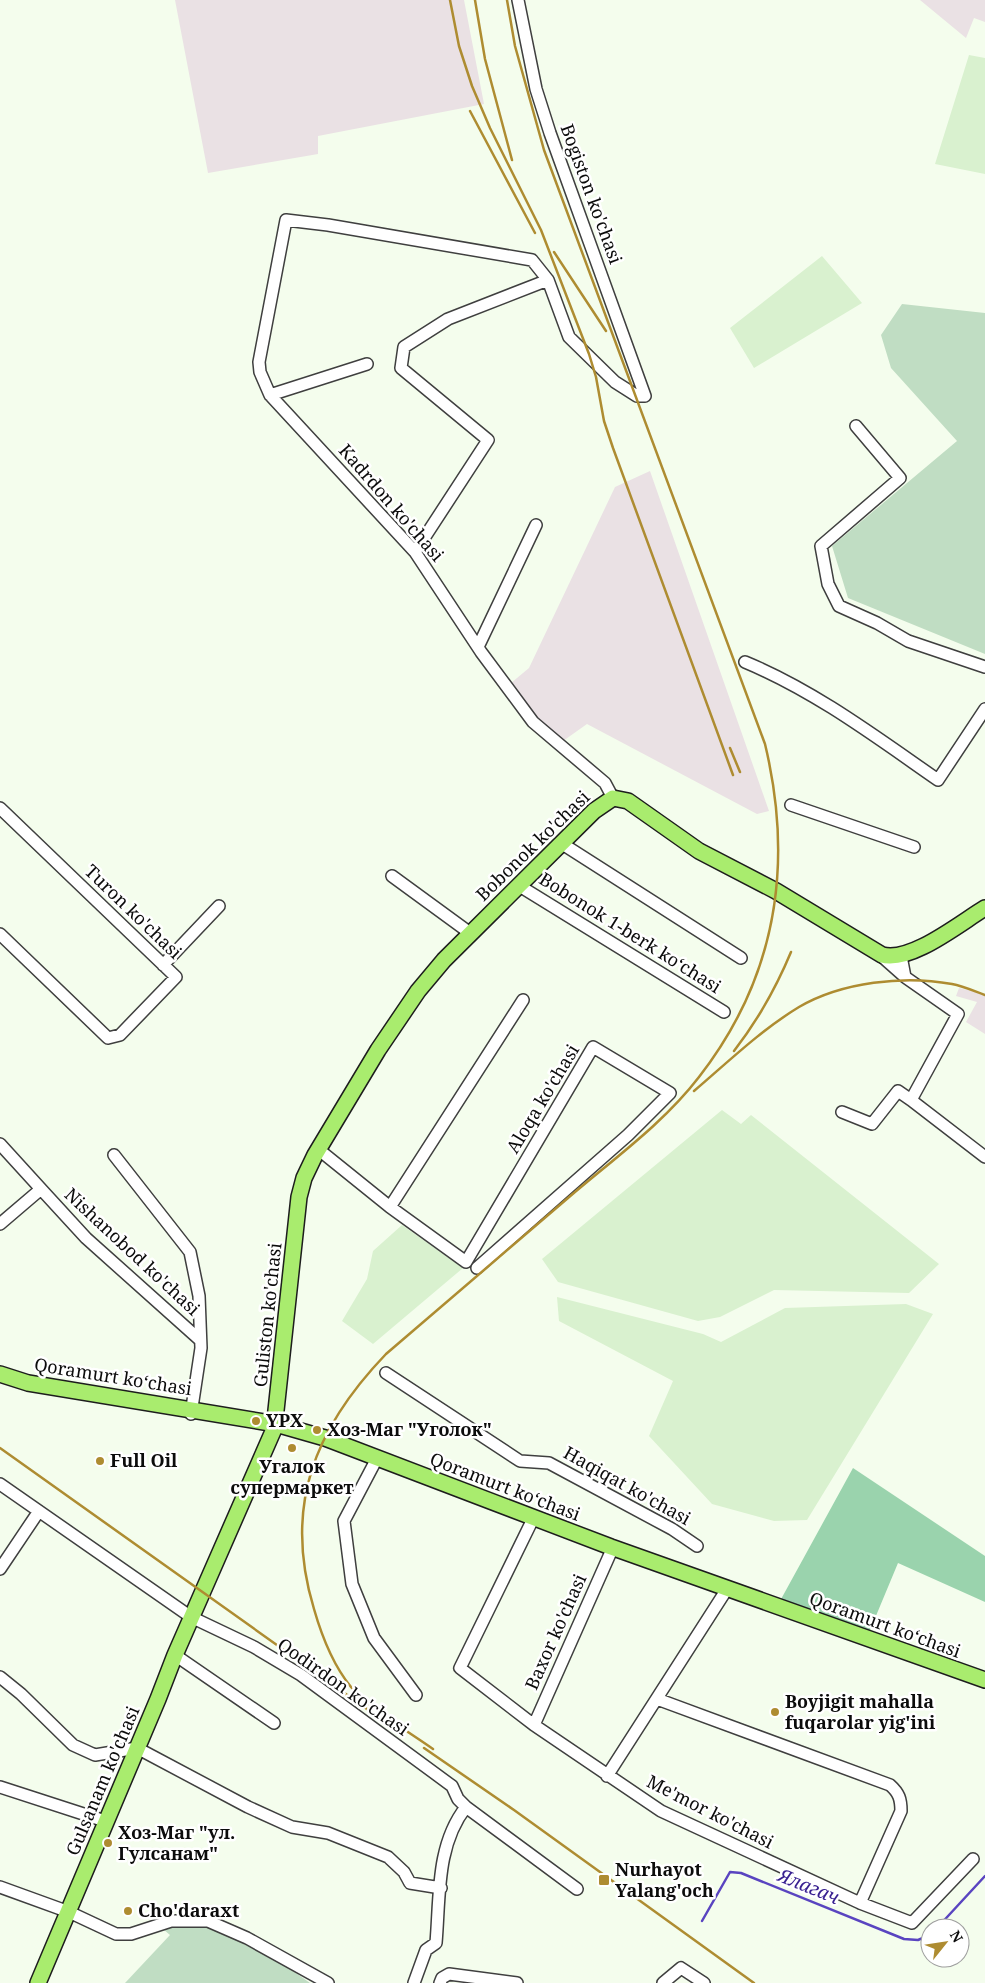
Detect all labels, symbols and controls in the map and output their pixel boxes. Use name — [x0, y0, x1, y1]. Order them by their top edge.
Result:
street label: Bogiston ko'chasi — [555, 120, 628, 267]
street label: Kadrdon ko'chasi — [334, 438, 450, 566]
street label: Bobonok ko'chasi — [470, 785, 594, 906]
street label: Turon ko'chasi — [80, 859, 188, 964]
street label: Bobonok 1-berk koʻchasi — [535, 866, 726, 998]
street label: Aloqa ko'chasi — [500, 1039, 584, 1157]
street label: Nishanobod ko'chasi — [60, 1182, 206, 1320]
street label: Guliston ko'chasi — [247, 1241, 287, 1388]
street label: Qoramurt koʻchasi — [33, 1352, 194, 1400]
place label: YPX — [266, 1408, 303, 1432]
marker: YPX — [250, 1415, 262, 1427]
place label: Хоз-Маг "Уголок" — [327, 1417, 492, 1441]
marker: Хоз-Маг "Уголок" — [311, 1424, 323, 1436]
street label: Haqiqat ko'chasi — [560, 1440, 696, 1530]
marker: Угалок супермаркет — [286, 1442, 298, 1454]
street label: Qoramurt koʻchasi — [427, 1446, 584, 1526]
place label: Full Oil — [110, 1448, 178, 1472]
place label: Угалок супермаркет — [231, 1454, 354, 1499]
marker: Full Oil — [94, 1455, 106, 1467]
street label: Baxor ko'chasi — [519, 1570, 591, 1693]
street label: Qoramurt koʻchasi — [806, 1586, 965, 1663]
street label: Qodirdon ko'chasi — [273, 1632, 414, 1741]
place label: Boyjigit mahalla fuqarolar yig'ini — [785, 1689, 936, 1734]
street label: Gulsanam ko'chasi — [60, 1702, 144, 1859]
marker: Boyjigit mahalla fuqarolar yig'ini — [769, 1706, 781, 1718]
street label: Me'mor ko'chasi — [643, 1769, 778, 1854]
place label: Хоз-Маг "ул. Гулсанам" — [118, 1820, 235, 1865]
marker: Хоз-Маг "ул. Гулсанам" — [102, 1837, 114, 1849]
place label: Nurhayot Yalang'och — [615, 1857, 714, 1902]
water label: Ялагач — [773, 1861, 844, 1910]
marker: Nurhayot Yalang'och — [597, 1873, 611, 1887]
place label: Cho'daraxt — [138, 1898, 239, 1922]
marker: Cho'daraxt — [122, 1905, 134, 1917]
north arrow — [920, 1918, 970, 1968]
text: N — [946, 1927, 968, 1946]

